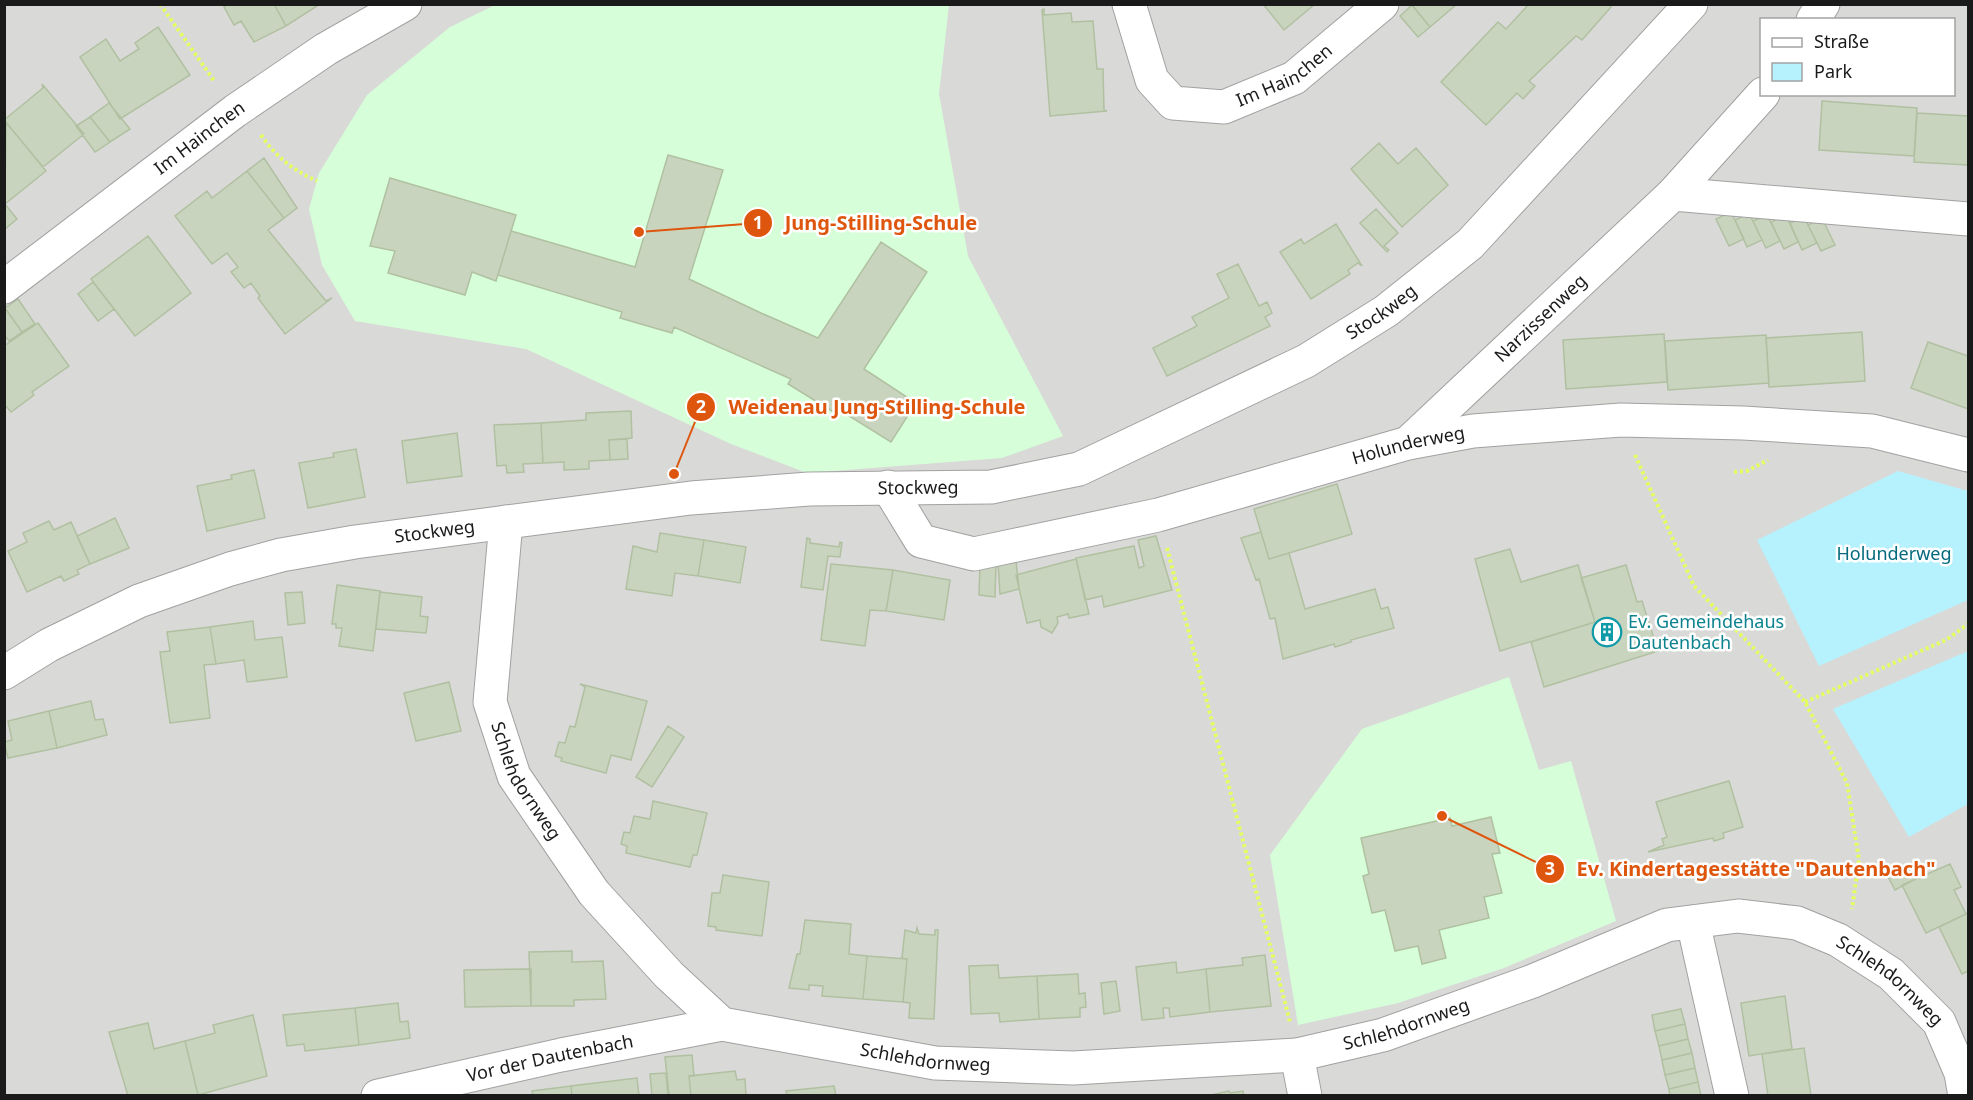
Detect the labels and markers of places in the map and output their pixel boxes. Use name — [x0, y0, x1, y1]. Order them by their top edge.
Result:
callout: Jung-Stilling-Schule — [743, 204, 989, 242]
callout: Weidenau Jung-Stilling-Schule — [686, 388, 1037, 426]
place label: Ev. Gemeindehaus Dautenbach — [1628, 609, 1784, 654]
building icon: Ev. Gemeindehaus Dautenbach — [1591, 616, 1623, 648]
callout: Ev. Kindertagesstätte "Dautenbach" — [1535, 850, 1948, 888]

